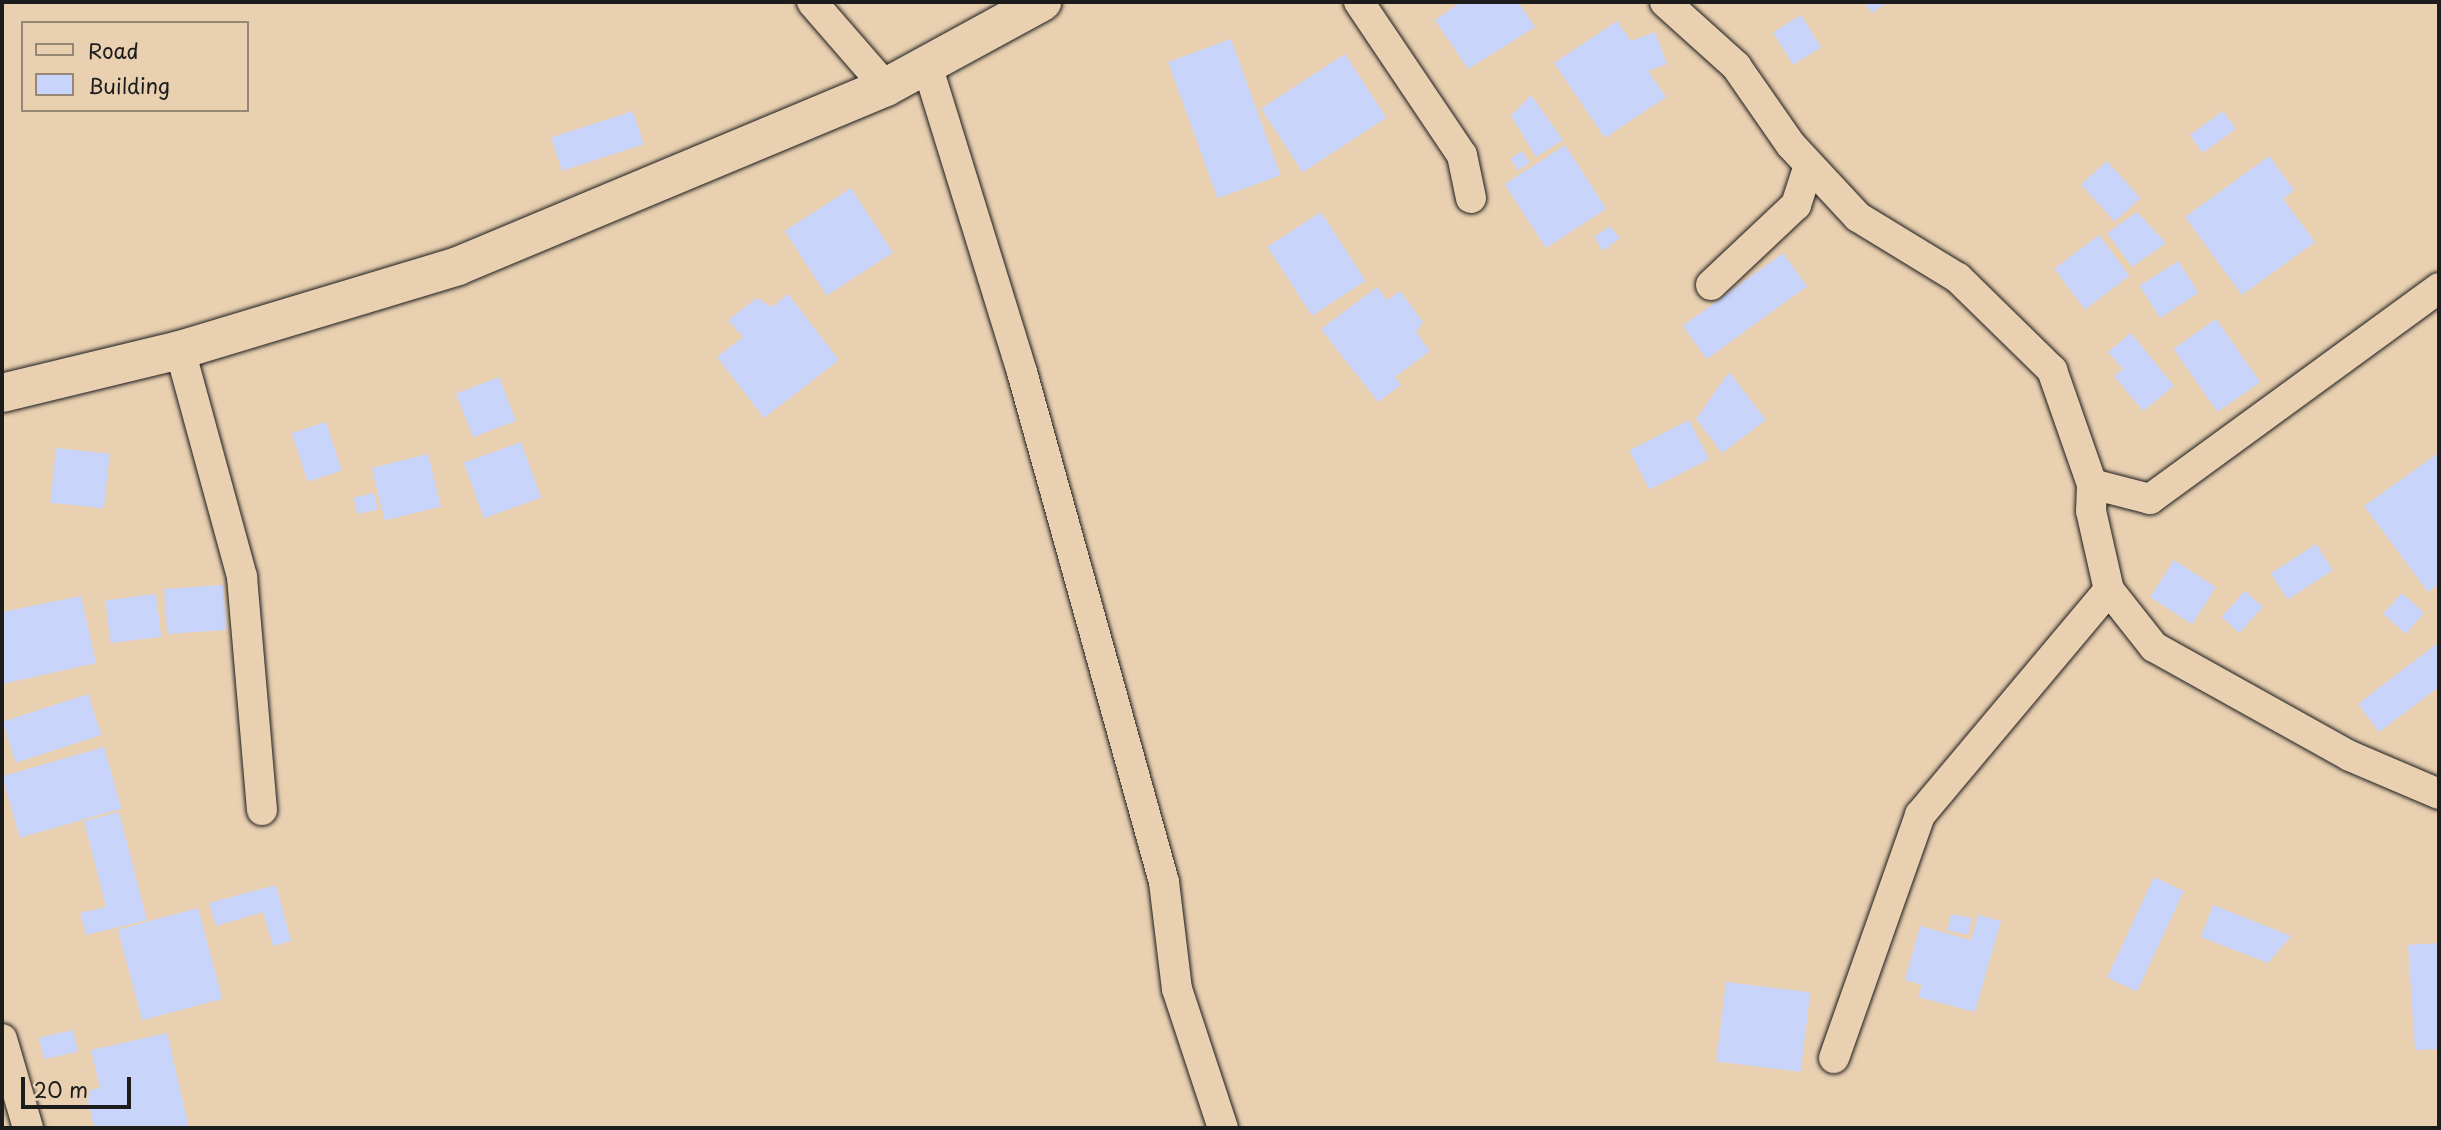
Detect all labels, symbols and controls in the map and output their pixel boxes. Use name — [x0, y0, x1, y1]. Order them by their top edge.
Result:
legend — [21, 21, 248, 112]
text: Road — [88, 34, 139, 66]
text: Building — [88, 69, 170, 101]
scale bar — [24, 1064, 135, 1108]
text: 20 m — [34, 1073, 88, 1105]

